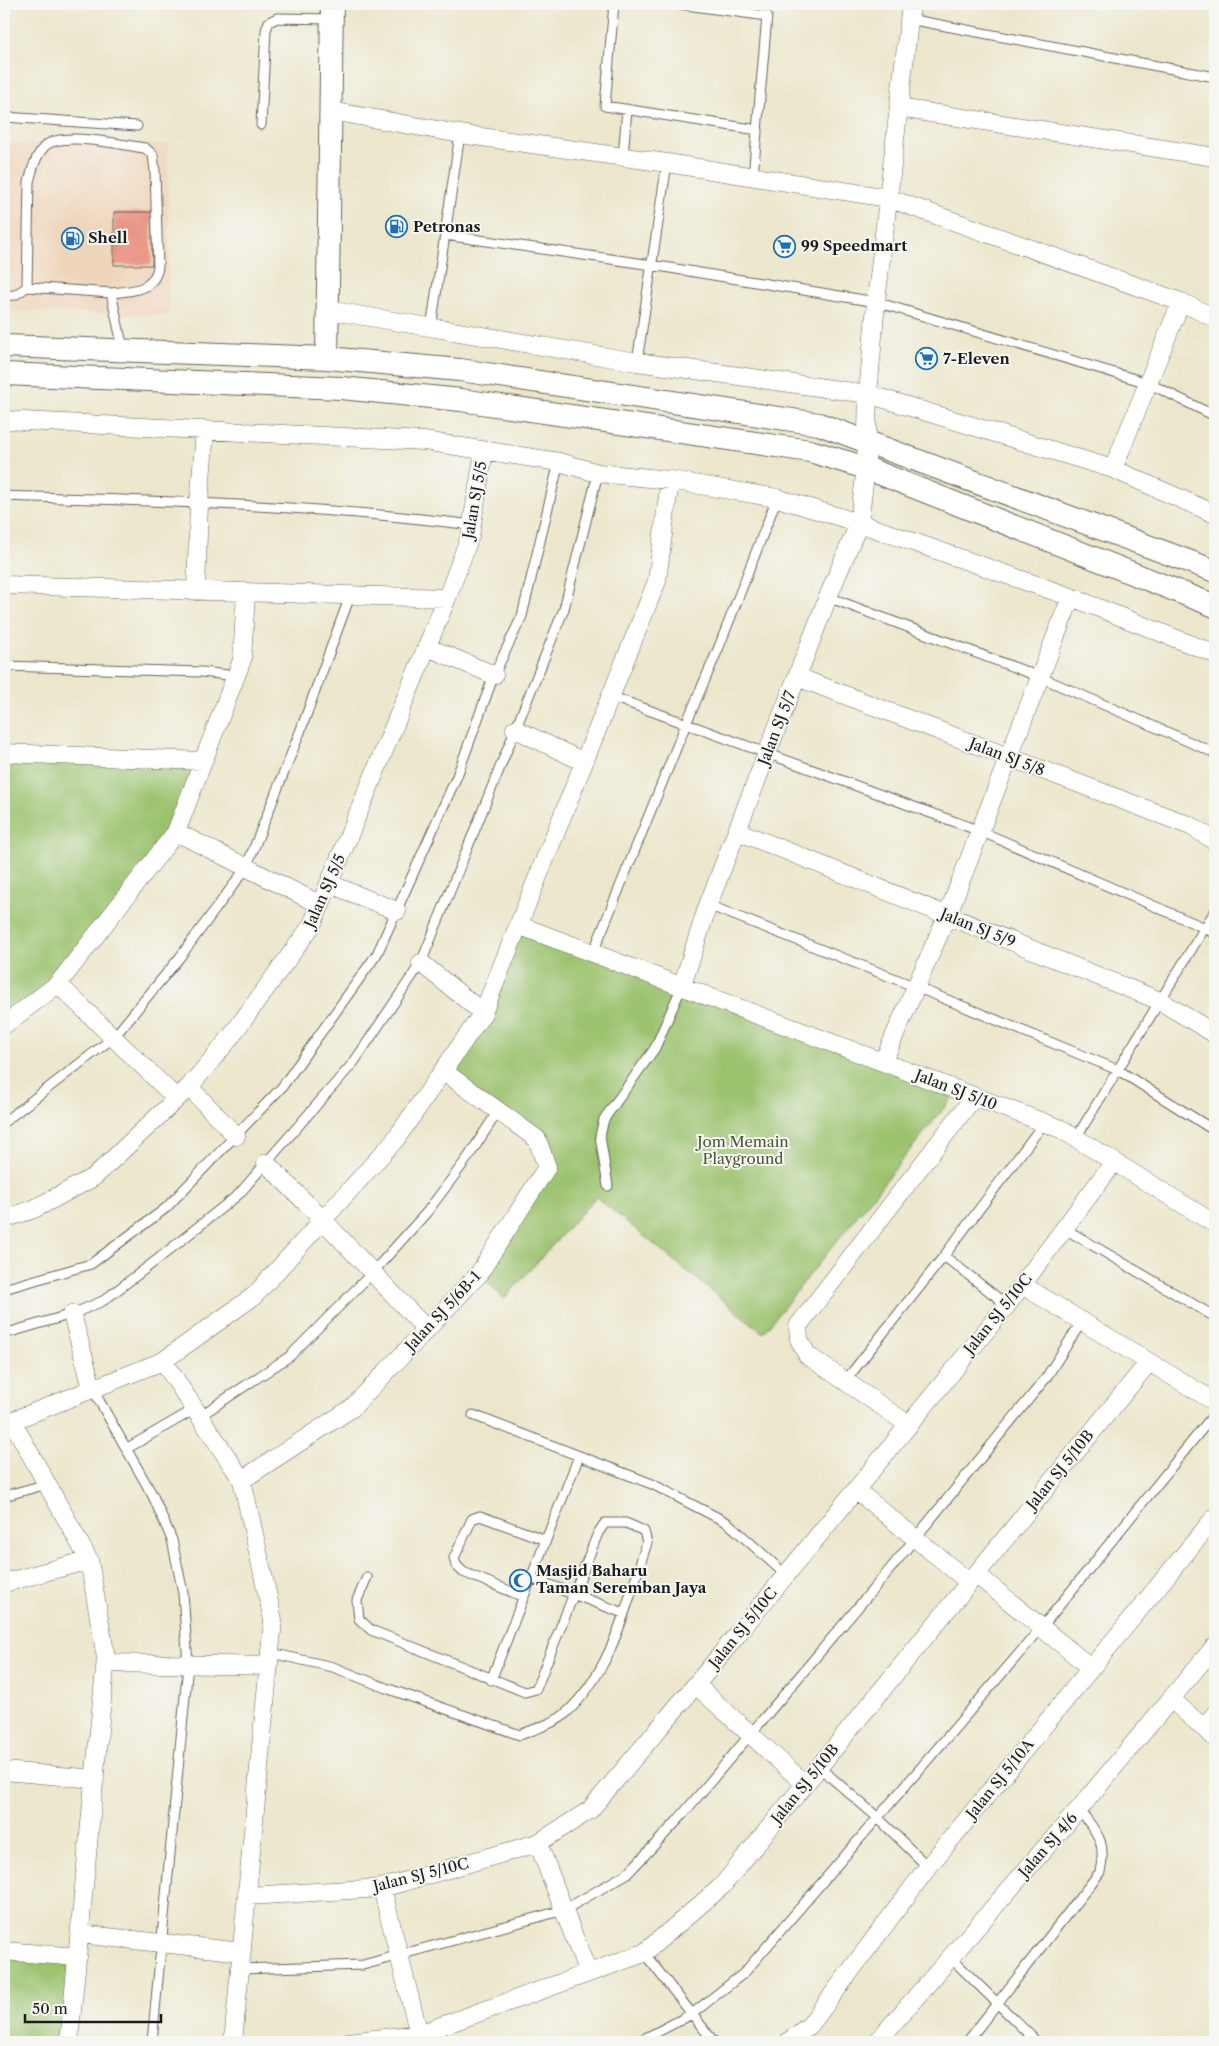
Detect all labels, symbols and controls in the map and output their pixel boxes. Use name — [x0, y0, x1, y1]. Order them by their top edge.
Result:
fuel station icon: Petronas — [385, 215, 409, 239]
place label: Petronas — [413, 217, 481, 236]
fuel station icon: Shell — [60, 226, 84, 250]
place label: Shell — [88, 228, 127, 247]
supermarket icon: 99 Speedmart — [773, 234, 797, 258]
place label: 99 Speedmart — [801, 236, 907, 255]
supermarket icon: 7-Eleven — [915, 347, 939, 371]
place label: 7-Eleven — [943, 349, 1011, 368]
street label: Jalan SJ 5/5 — [458, 460, 491, 542]
street label: Jalan SJ 5/7 — [753, 687, 800, 770]
street label: Jalan SJ 5/8 — [965, 733, 1048, 780]
street label: Jalan SJ 5/5 — [299, 851, 349, 932]
street label: Jalan SJ 5/9 — [936, 903, 1019, 951]
street label: Jalan SJ 5/10 — [911, 1064, 1000, 1114]
park label: Jom Memain Playground — [695, 1132, 789, 1168]
street label: Jalan SJ 5/6B-1 — [399, 1266, 485, 1356]
street label: Jalan SJ 5/10C — [958, 1270, 1036, 1359]
street label: Jalan SJ 5/10B — [1020, 1426, 1097, 1515]
place label: Masjid Baharu Taman Seremban Jaya — [536, 1561, 707, 1597]
mosque icon: Masjid Baharu Taman Seremban Jaya — [508, 1568, 532, 1592]
street label: Jalan SJ 5/10C — [703, 1584, 781, 1673]
street label: Jalan SJ 5/10A — [960, 1734, 1038, 1824]
street label: Jalan SJ 5/10B — [765, 1740, 842, 1829]
street label: Jalan SJ 4/6 — [1013, 1808, 1081, 1883]
street label: Jalan SJ 5/10C — [369, 1853, 471, 1896]
scale bar — [25, 1991, 161, 2023]
text: 50 m — [32, 1999, 68, 2018]

